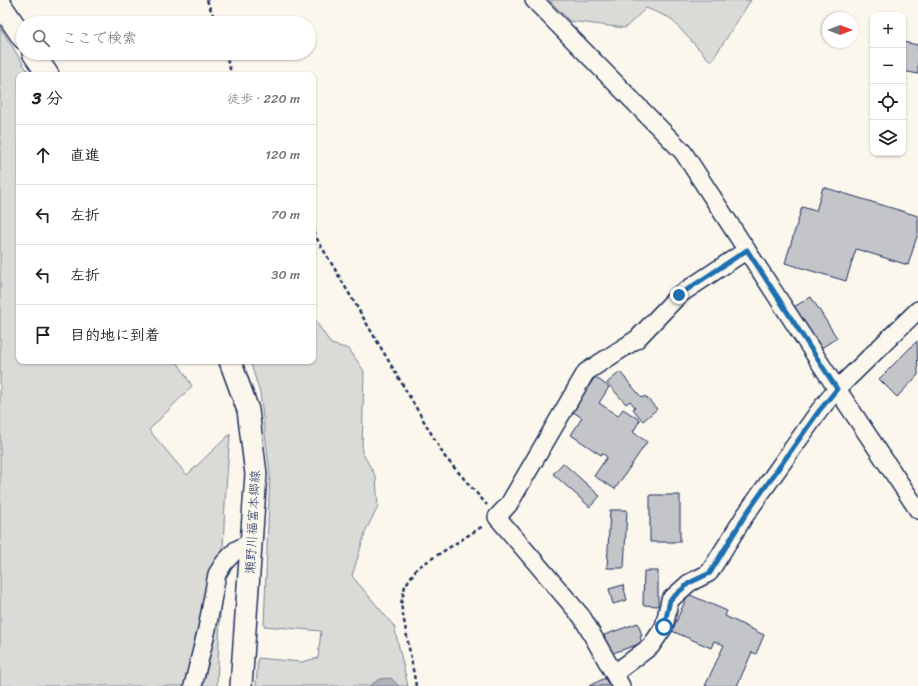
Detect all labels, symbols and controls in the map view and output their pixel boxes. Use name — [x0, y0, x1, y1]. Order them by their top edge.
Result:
north arrow — [822, 12, 858, 48]
map controls — [870, 12, 906, 156]
button: + — [870, 12, 906, 48]
search box — [16, 16, 316, 60]
text: ここで検索 — [62, 25, 137, 51]
icon: search — [30, 27, 52, 49]
button: − — [870, 48, 906, 84]
text: 3 分 — [32, 83, 63, 113]
button: locate — [870, 84, 906, 120]
text: 徒歩 · 220 m — [227, 87, 300, 110]
button: layers — [870, 120, 906, 156]
text: 直進 — [70, 142, 100, 168]
text: 120 m — [265, 143, 300, 166]
icon: ahead — [32, 144, 54, 166]
text: 左折 — [70, 202, 100, 228]
text: 70 m — [271, 203, 300, 226]
icon: left — [32, 204, 54, 226]
text: 左折 — [70, 262, 100, 288]
text: 30 m — [271, 263, 300, 286]
icon: left — [32, 264, 54, 286]
route end — [670, 286, 688, 304]
text: 目的地に到着 — [70, 322, 160, 348]
icon: arrive — [32, 324, 54, 346]
street label: 瀬野川福富本郷線 — [238, 469, 267, 575]
route start — [655, 618, 673, 636]

